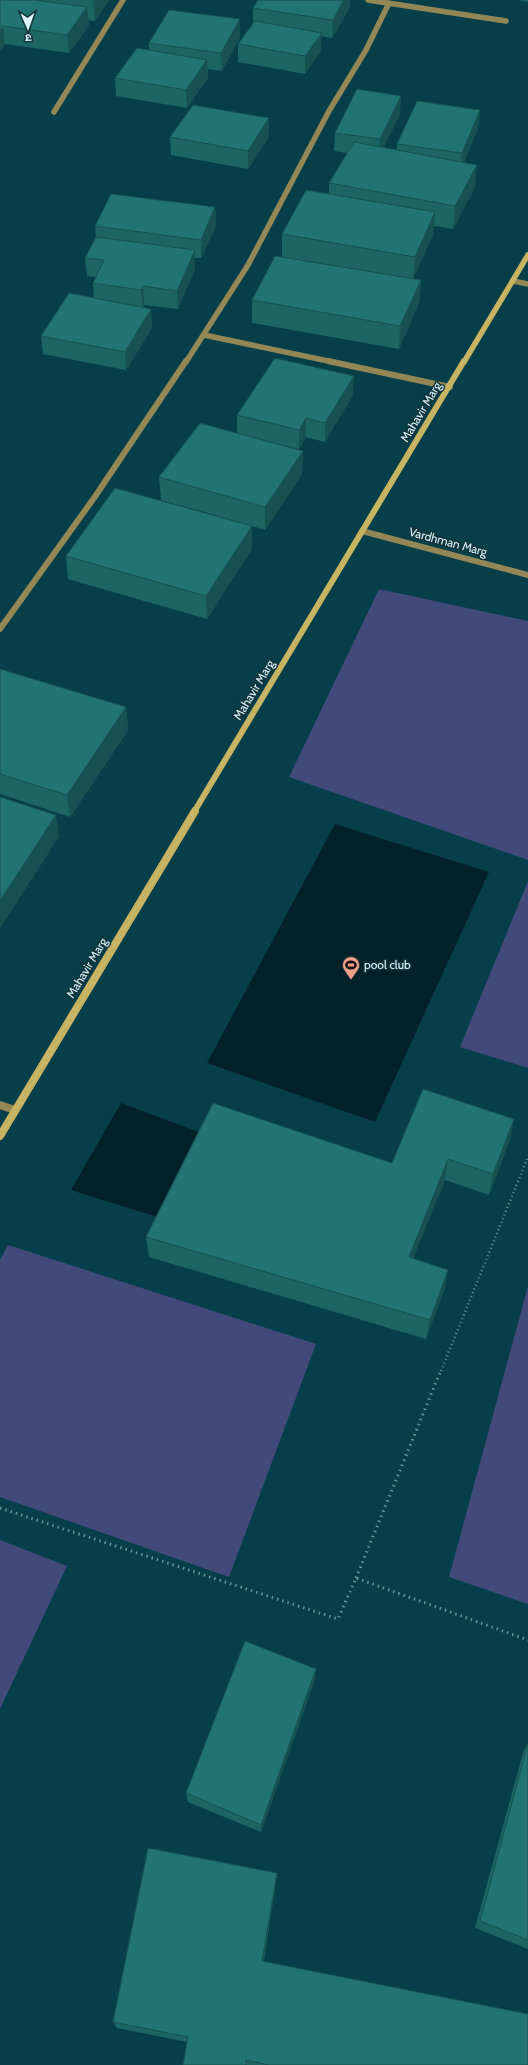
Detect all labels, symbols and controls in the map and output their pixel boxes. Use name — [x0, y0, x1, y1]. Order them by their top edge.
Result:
north arrow — [8, 8, 48, 48]
text: उ — [24, 31, 32, 45]
street label: Mahavir Marg — [397, 378, 445, 445]
street label: Vardhman Marg — [407, 524, 490, 559]
street label: Mahavir Marg — [230, 656, 278, 723]
street label: Mahavir Marg — [63, 934, 111, 1001]
sports icon: pool club — [341, 955, 361, 980]
place label: pool club — [364, 957, 411, 972]

